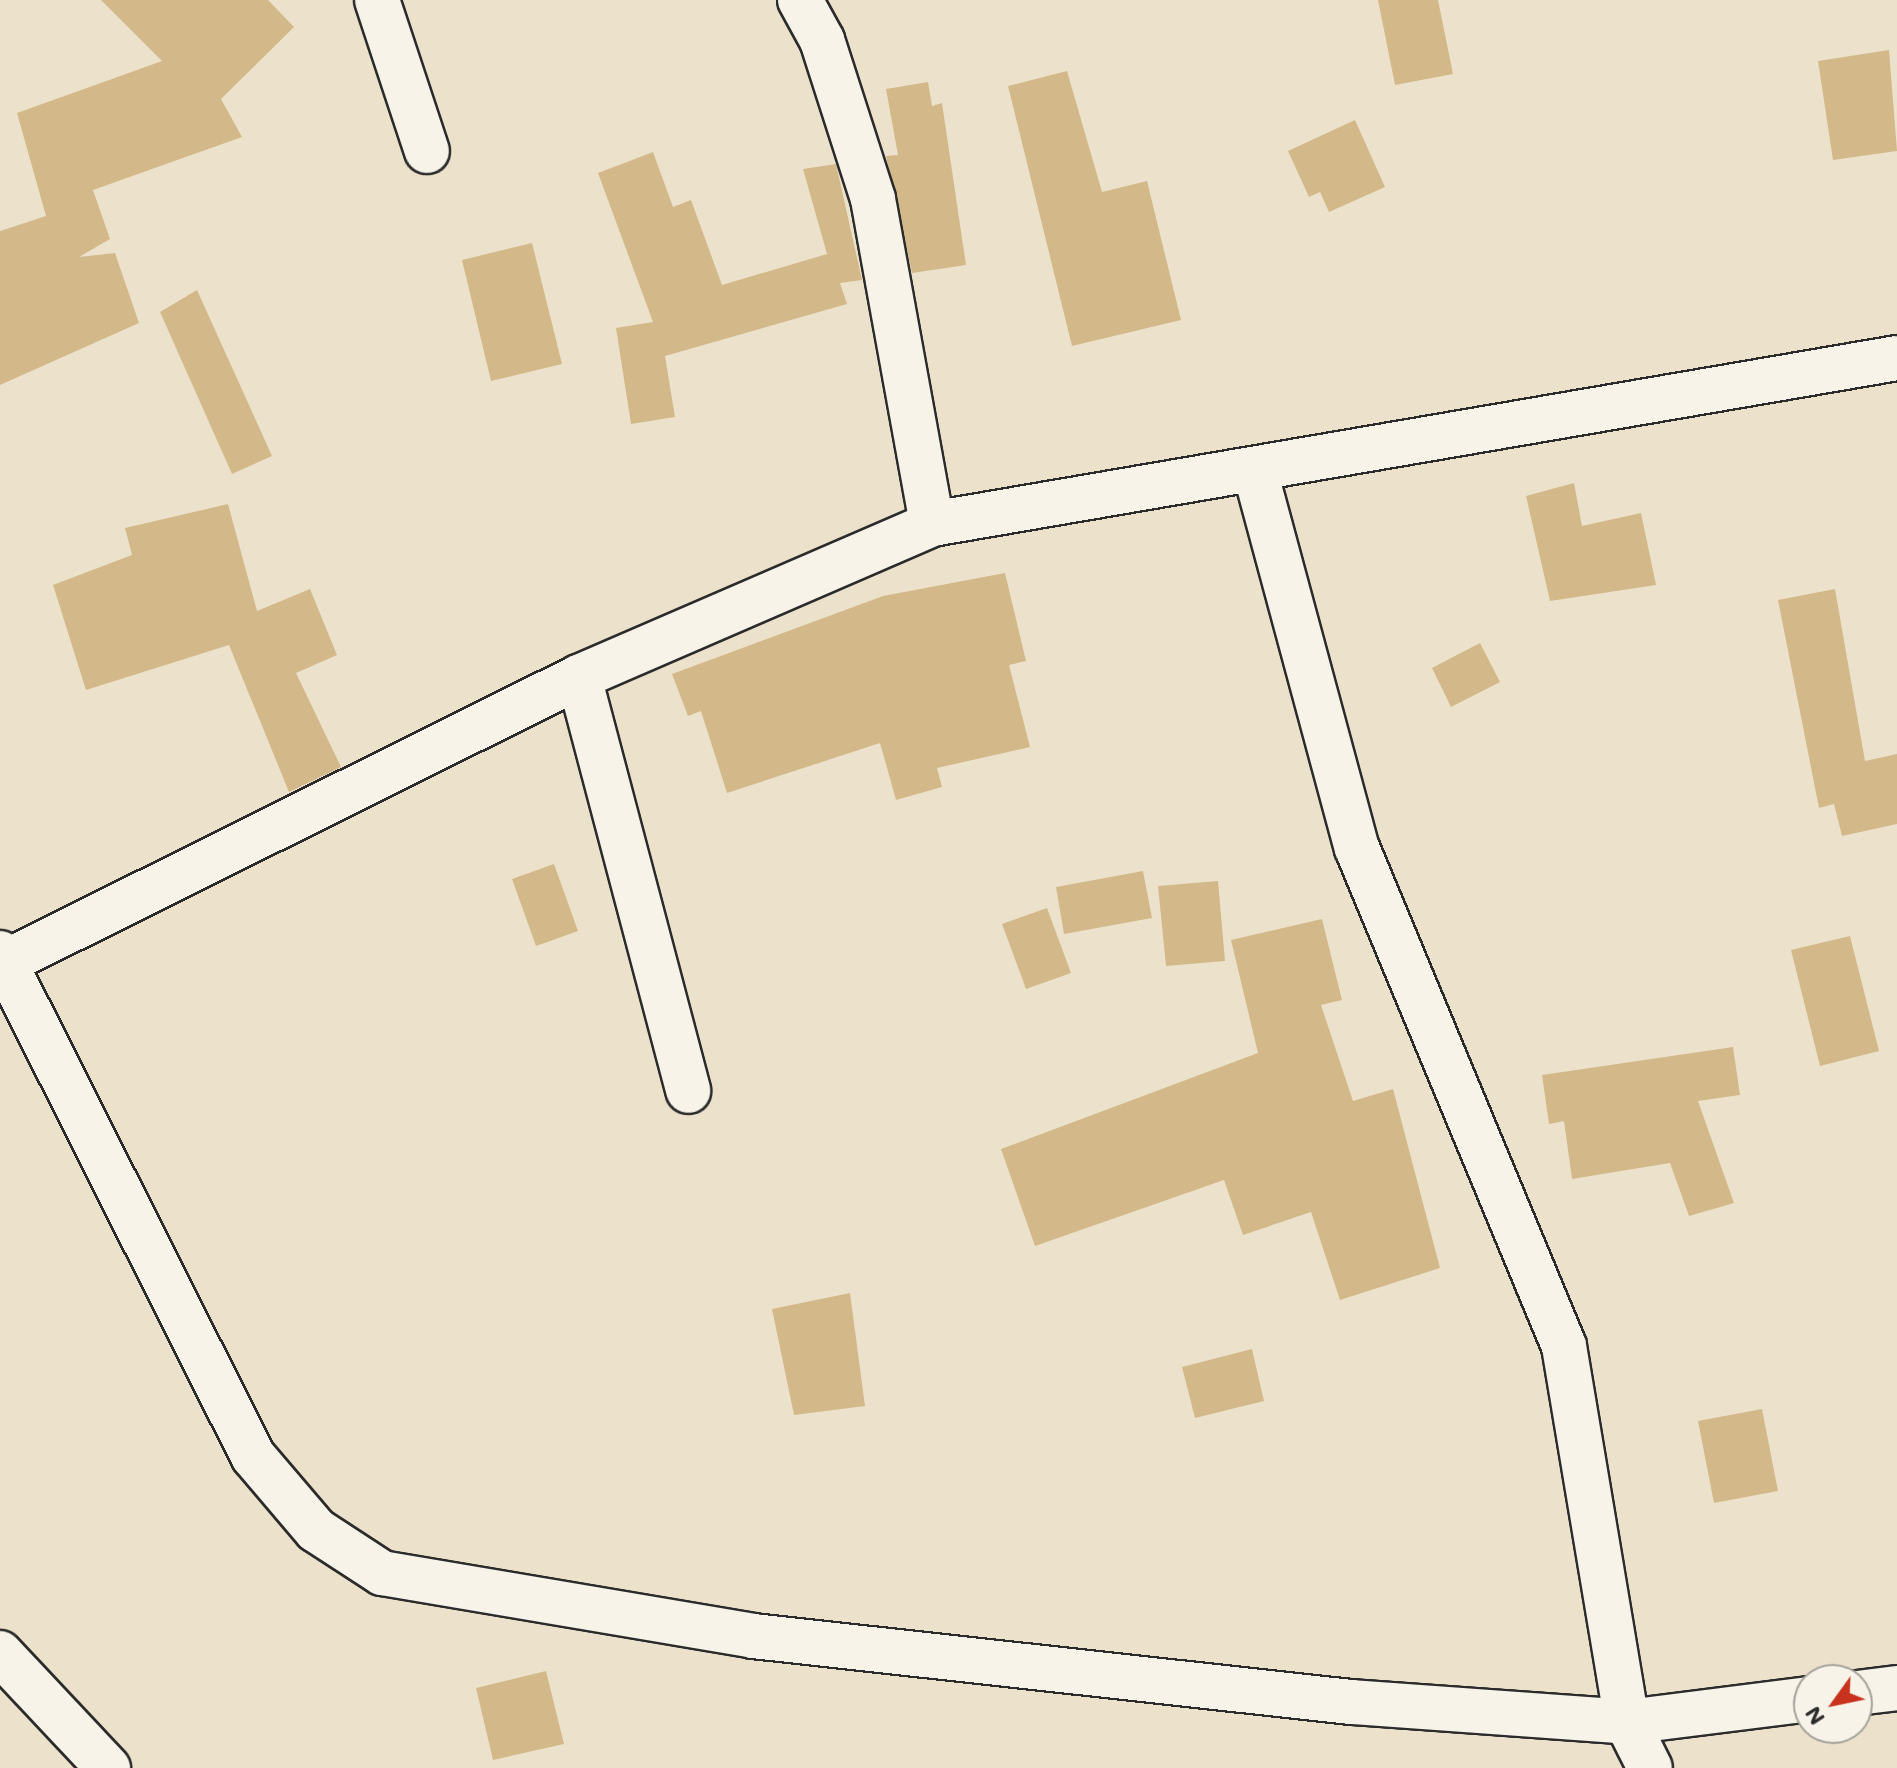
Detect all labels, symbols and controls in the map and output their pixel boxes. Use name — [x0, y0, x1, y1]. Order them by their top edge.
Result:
north arrow — [1793, 1664, 1873, 1744]
text: N — [1797, 1701, 1831, 1731]

